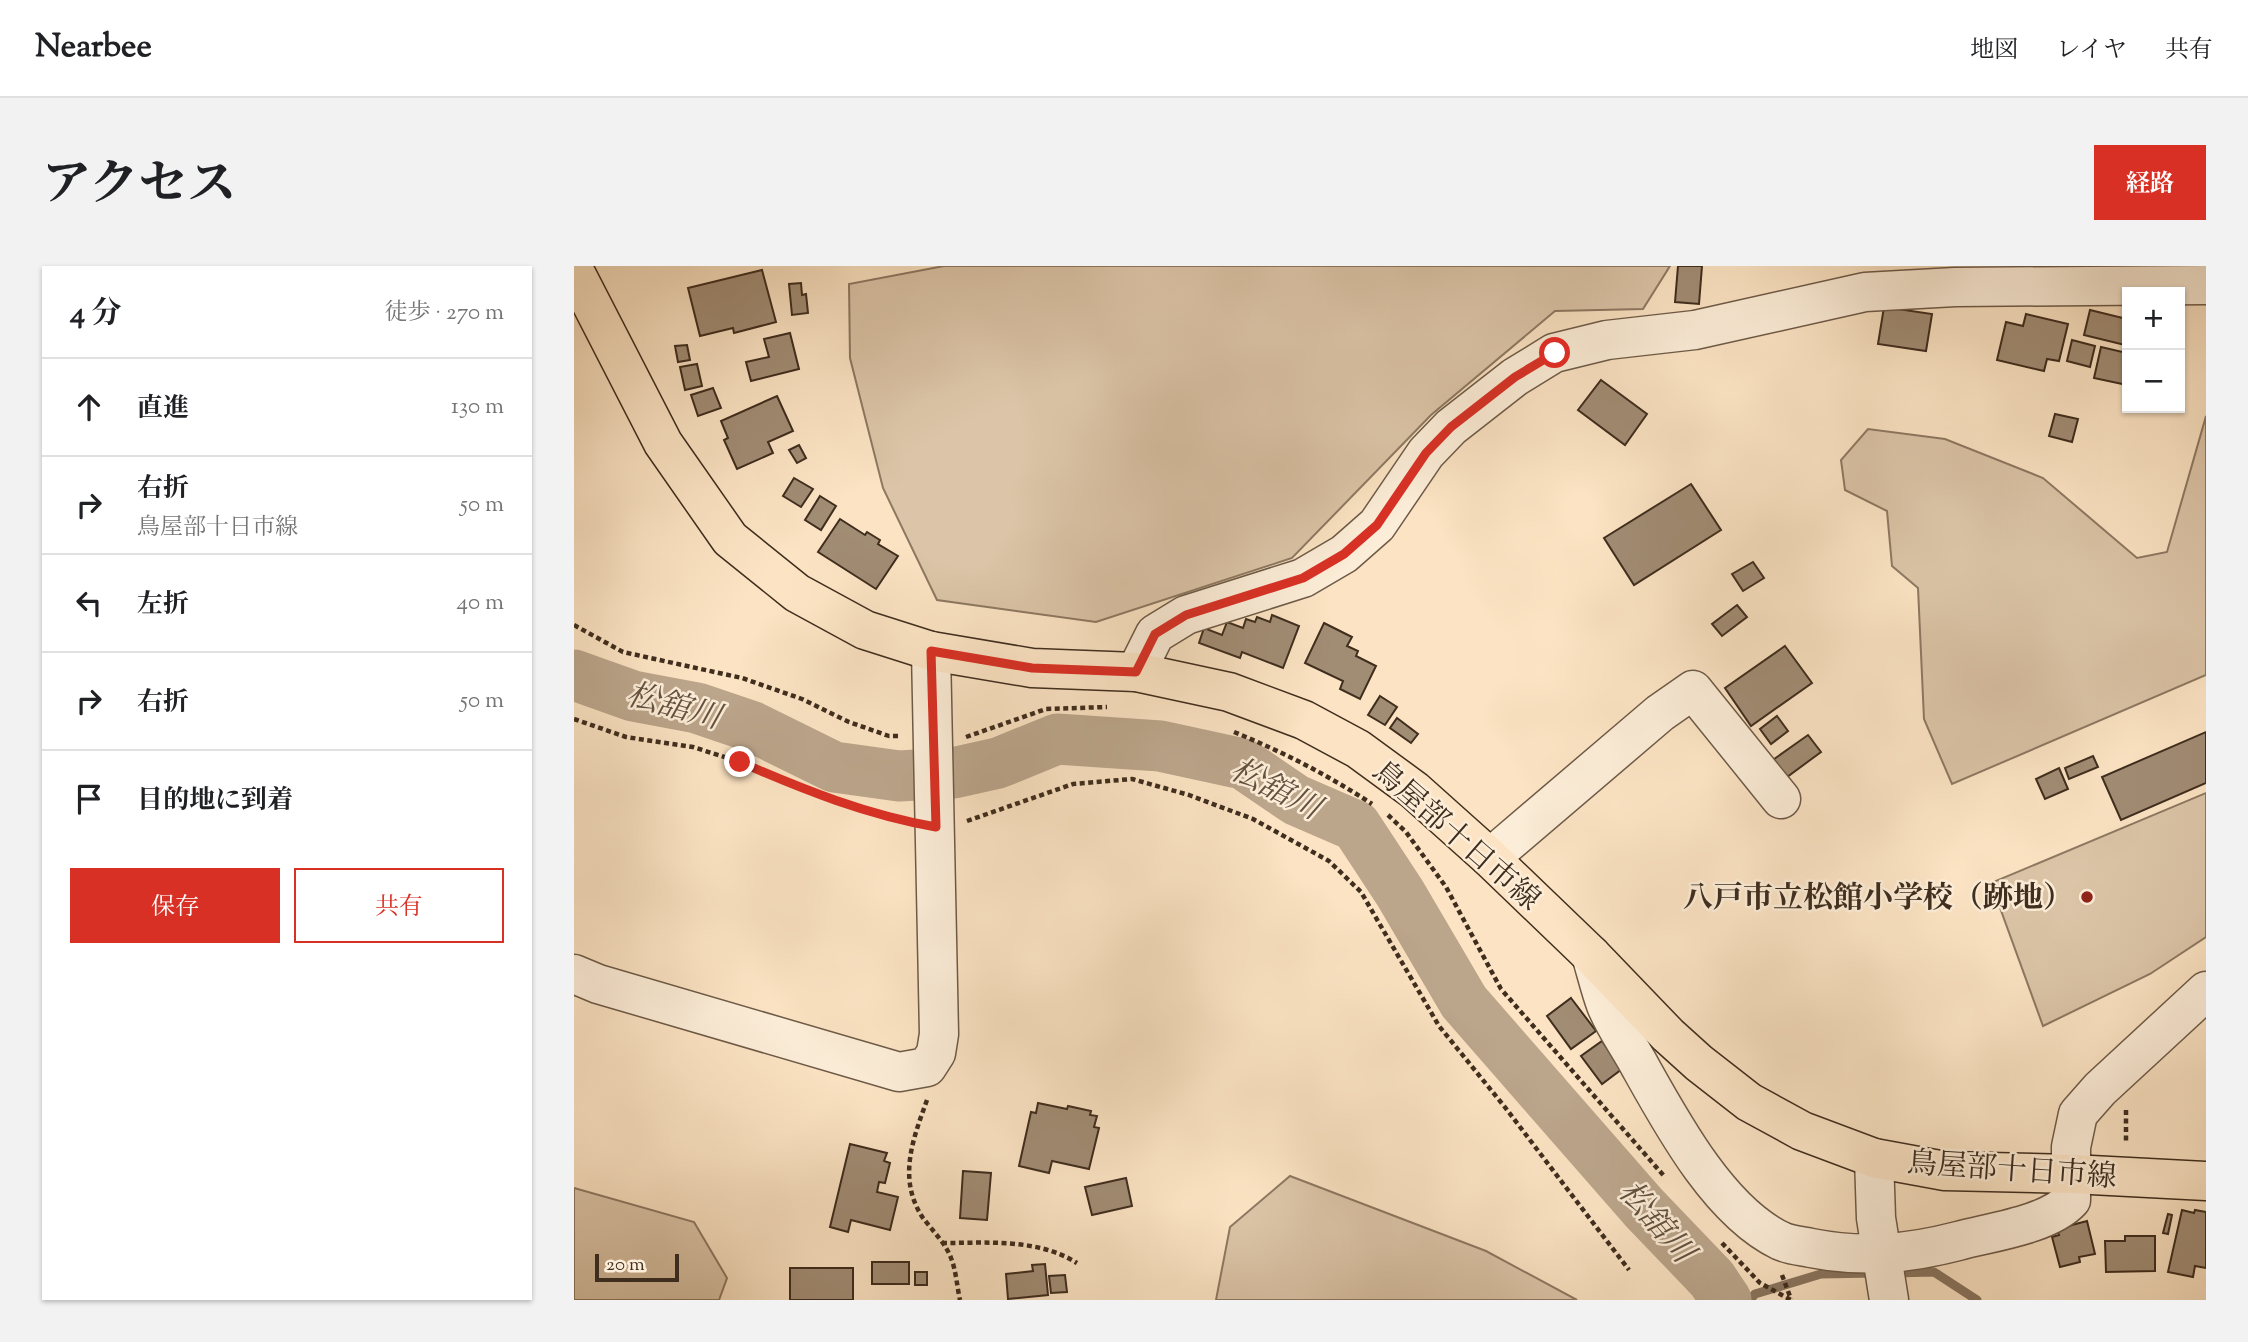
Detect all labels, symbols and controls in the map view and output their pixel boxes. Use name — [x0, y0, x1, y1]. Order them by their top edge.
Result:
text: Nearbee — [35, 24, 152, 72]
text: 地図 — [1970, 34, 2018, 68]
text: レイヤ — [2056, 34, 2127, 68]
text: 共有 — [2165, 34, 2213, 68]
button: 経路 — [2094, 145, 2206, 220]
text: アクセス — [42, 152, 237, 222]
map controls — [2122, 287, 2185, 413]
button: + — [2122, 287, 2185, 350]
text: 4 分 — [70, 293, 122, 336]
text: 徒歩 · 270 m — [384, 297, 504, 330]
route start — [1539, 337, 1570, 368]
button: − — [2122, 350, 2185, 413]
icon: ahead — [70, 388, 108, 426]
text: 直進 — [137, 391, 189, 428]
text: 130 m — [451, 391, 504, 424]
text: 右折 — [137, 471, 189, 508]
icon: right — [70, 486, 108, 524]
text: 50 m — [460, 489, 504, 522]
text: 鳥屋部十日市線 — [137, 512, 298, 545]
icon: left — [70, 584, 108, 622]
text: 左折 — [137, 587, 189, 624]
text: 40 m — [457, 587, 504, 620]
water label: 松舘川 — [621, 673, 728, 743]
icon: right — [70, 682, 108, 720]
text: 右折 — [137, 685, 189, 722]
text: 50 m — [460, 685, 504, 718]
route end — [724, 746, 755, 777]
water label: 松舘川 — [1221, 748, 1331, 834]
street label: 鳥屋部十日市線 — [1362, 752, 1549, 922]
icon: arrive — [70, 780, 108, 818]
text: 目的地に到着 — [137, 783, 293, 820]
button: 保存 — [70, 868, 280, 943]
button: 共有 — [294, 868, 504, 943]
place label: 八戸市立松館小学校（跡地） — [1683, 878, 2073, 921]
marker: 八戸市立松館小学校（跡地） — [2079, 889, 2095, 905]
street label: 鳥屋部十日市線 — [1906, 1143, 2118, 1200]
water label: 松舘川 — [1606, 1172, 1706, 1277]
scale bar — [595, 1251, 679, 1283]
text: 20 m — [606, 1252, 645, 1279]

